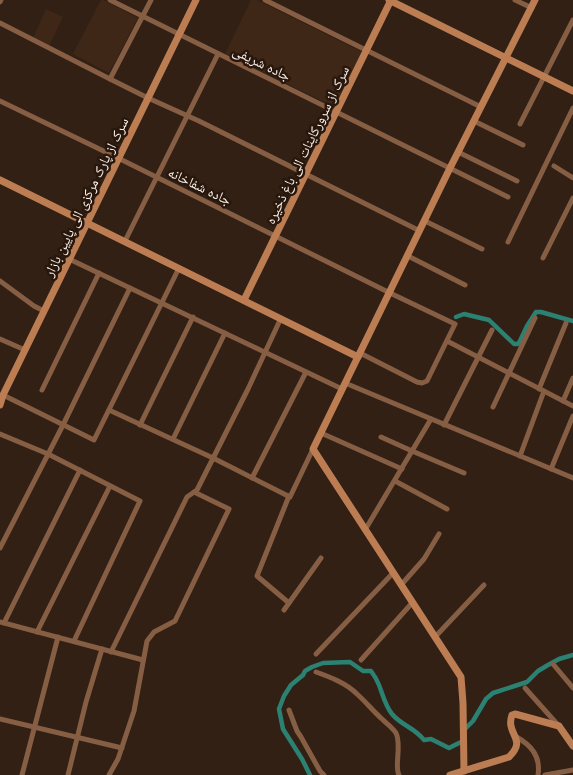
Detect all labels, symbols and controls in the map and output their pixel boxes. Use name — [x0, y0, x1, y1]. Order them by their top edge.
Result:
street label: جاده شریفی — [230, 41, 294, 85]
street label: سرک از سرورکاینات الی باغ ذخیره — [261, 63, 354, 228]
street label: سرک از پارک مرکزی الی پایین بازار — [39, 114, 133, 281]
street label: جاده شفاخانه — [166, 163, 235, 208]

